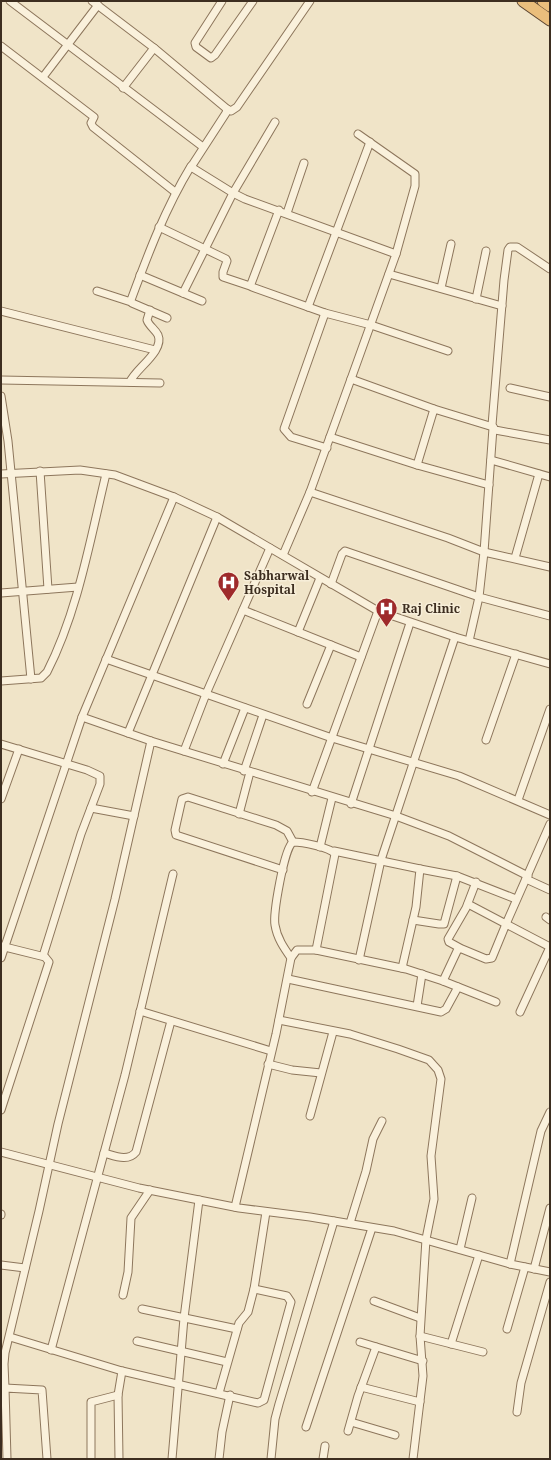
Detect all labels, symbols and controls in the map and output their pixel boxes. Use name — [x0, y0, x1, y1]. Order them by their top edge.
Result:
place label: Sabharwal Hospital — [244, 567, 310, 598]
hospital icon: Sabharwal Hospital — [216, 569, 242, 602]
hospital icon: Raj Clinic — [373, 595, 399, 628]
place label: Raj Clinic — [402, 600, 460, 617]

